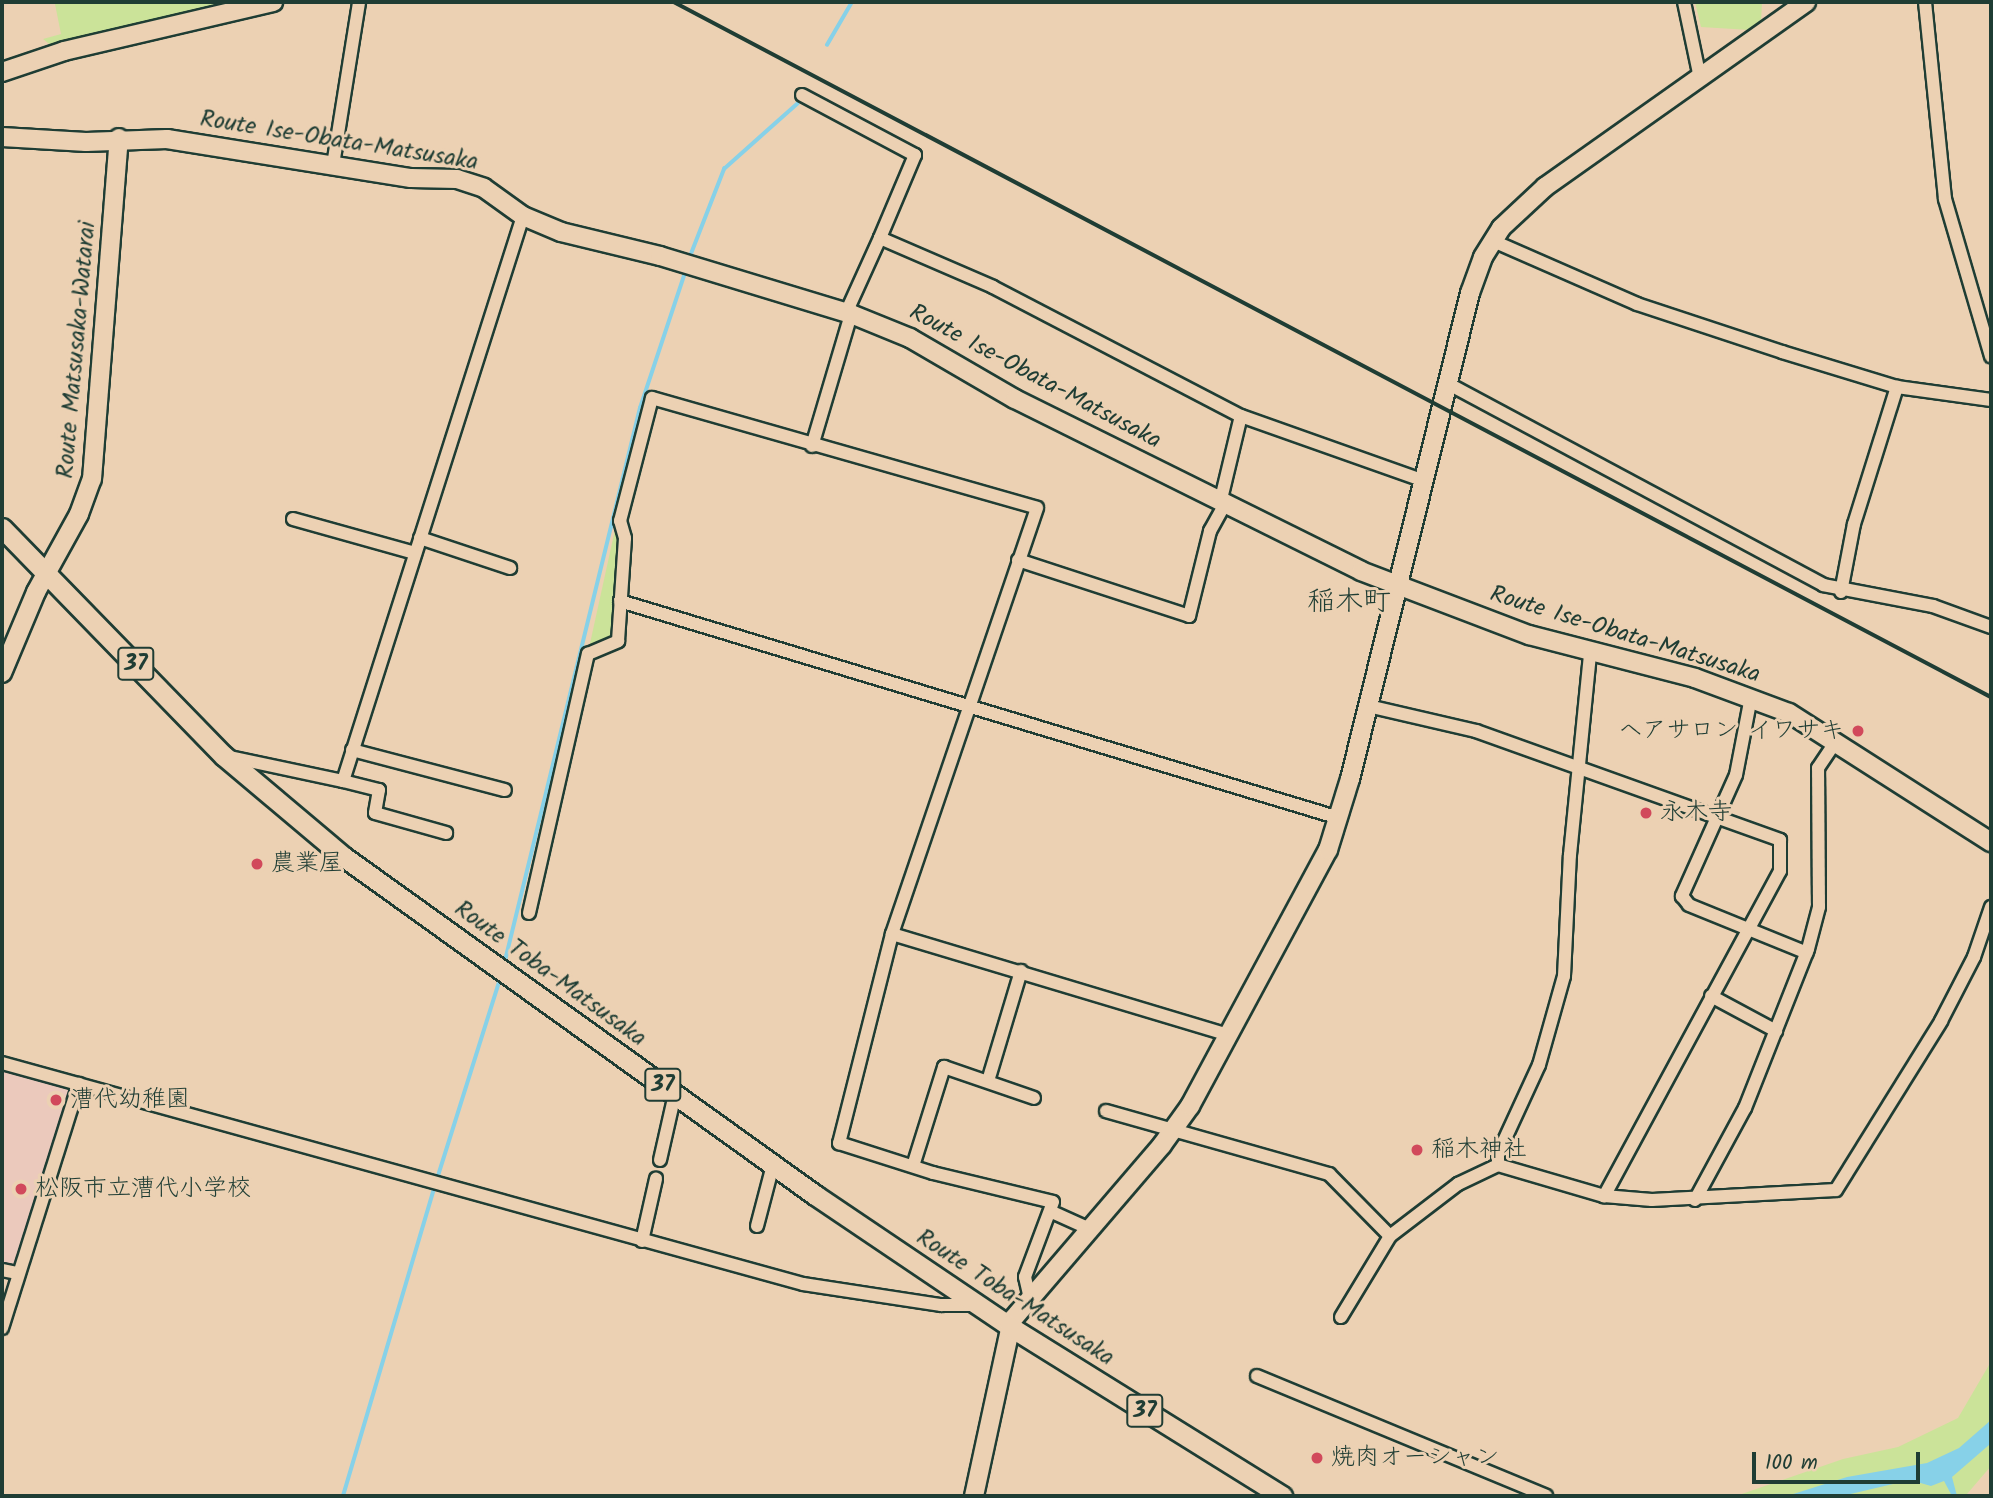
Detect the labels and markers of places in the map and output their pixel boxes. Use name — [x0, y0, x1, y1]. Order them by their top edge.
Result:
place label: ヘアサロン イワサキ — [1618, 717, 1844, 745]
marker: ヘアサロン イワサキ — [1850, 723, 1866, 739]
place label: 永木寺 — [1660, 799, 1732, 827]
marker: 永木寺 — [1638, 805, 1654, 821]
place label: 農業屋 — [271, 850, 343, 878]
marker: 農業屋 — [249, 856, 265, 872]
place label: 漕代幼稚園 — [70, 1086, 190, 1114]
marker: 漕代幼稚園 — [48, 1092, 64, 1108]
place label: 稲木神社 — [1431, 1136, 1527, 1164]
marker: 稲木神社 — [1409, 1142, 1425, 1158]
place label: 松阪市立漕代小学校 — [35, 1175, 251, 1203]
marker: 松阪市立漕代小学校 — [13, 1181, 29, 1197]
place label: 焼肉オーシャン — [1331, 1444, 1499, 1472]
marker: 焼肉オーシャン — [1309, 1450, 1325, 1466]

